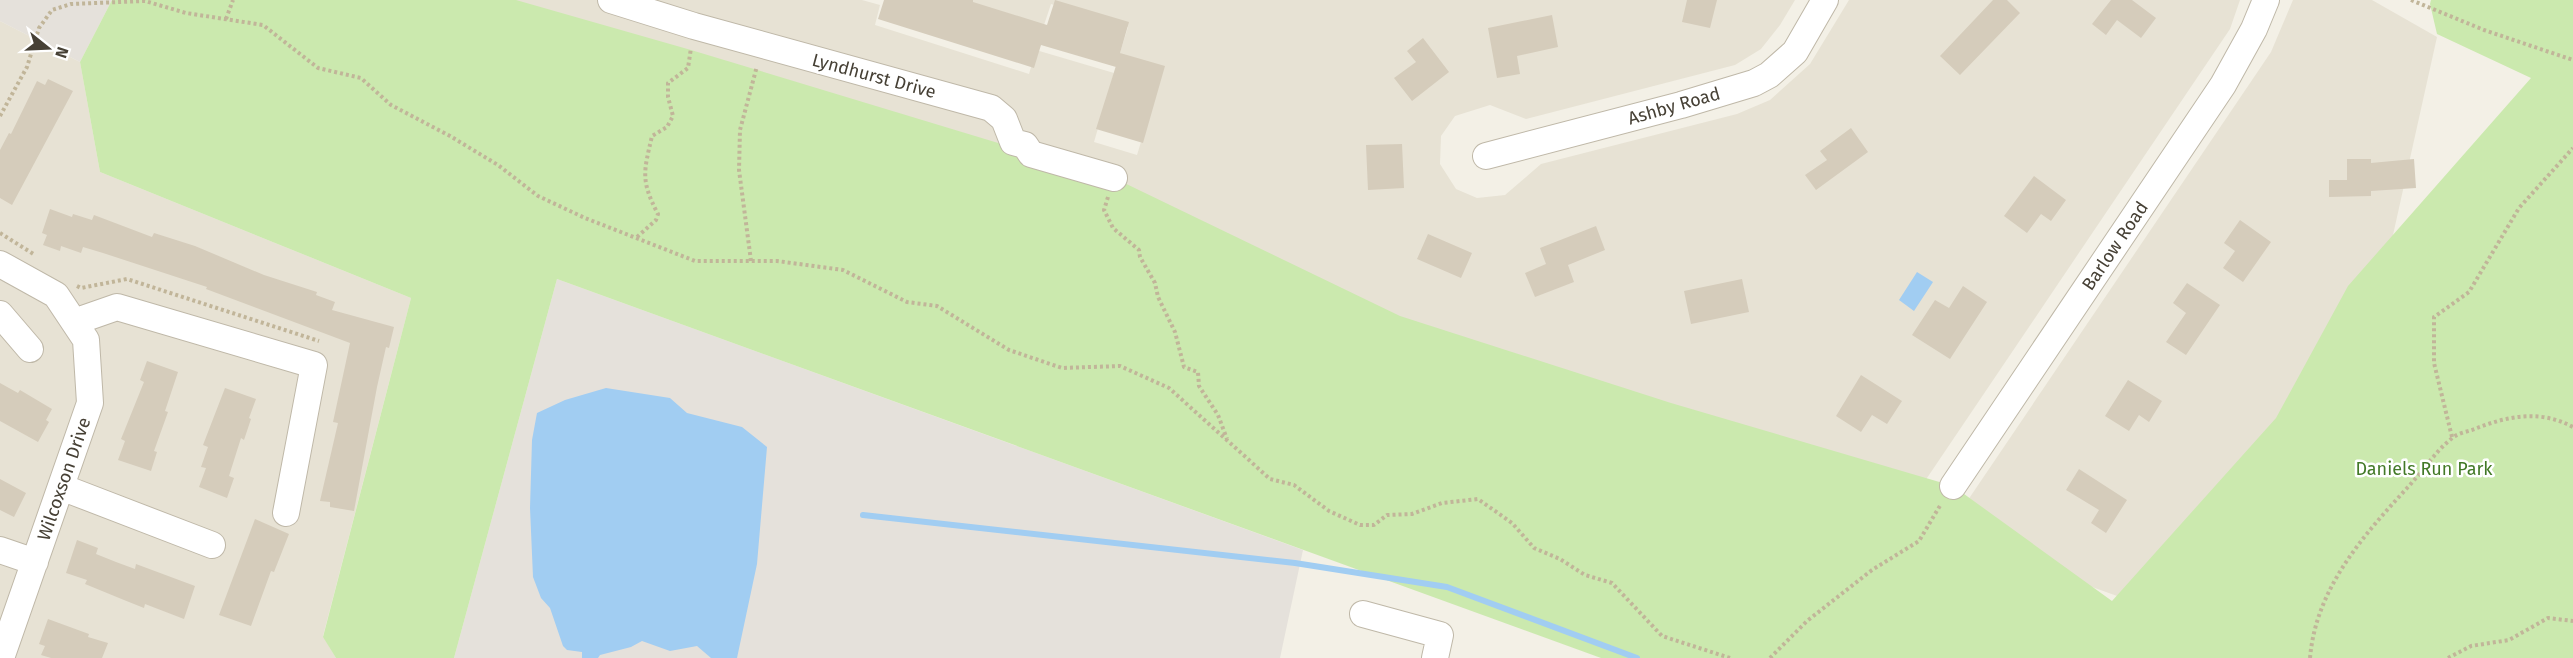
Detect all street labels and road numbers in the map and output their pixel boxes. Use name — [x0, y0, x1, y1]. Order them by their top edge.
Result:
street label: Lyndhurst Drive — [810, 49, 938, 103]
street label: Ashby Road — [1625, 82, 1723, 130]
street label: Barlow Road — [2077, 197, 2153, 295]
street label: Wilcoxson Drive — [33, 415, 95, 543]

